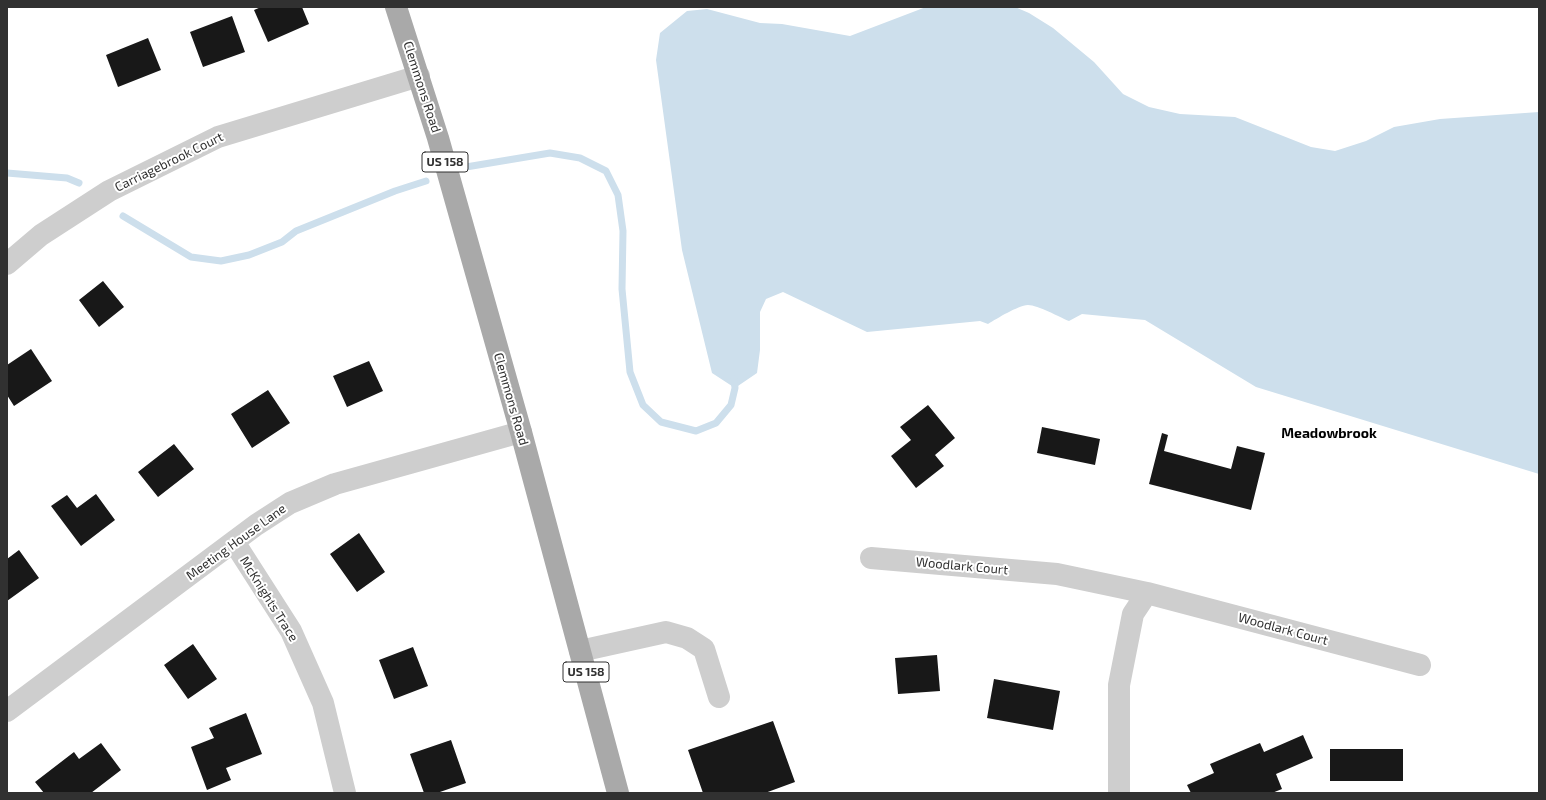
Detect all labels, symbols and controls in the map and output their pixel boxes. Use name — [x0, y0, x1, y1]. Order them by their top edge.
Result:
street label: Clemmons Road — [400, 39, 444, 135]
street label: Carriagebrook Court — [112, 129, 226, 195]
road number: US 158 — [422, 152, 468, 172]
street label: Clemmons Road — [490, 351, 532, 447]
district label: Meadowbrook — [1281, 425, 1377, 441]
street label: Meeting House Lane — [183, 501, 289, 583]
street label: McKnights Trace — [237, 554, 301, 644]
street label: Woodlark Court — [915, 554, 1009, 578]
street label: Woodlark Court — [1236, 610, 1330, 648]
road number: US 158 — [563, 662, 609, 682]

